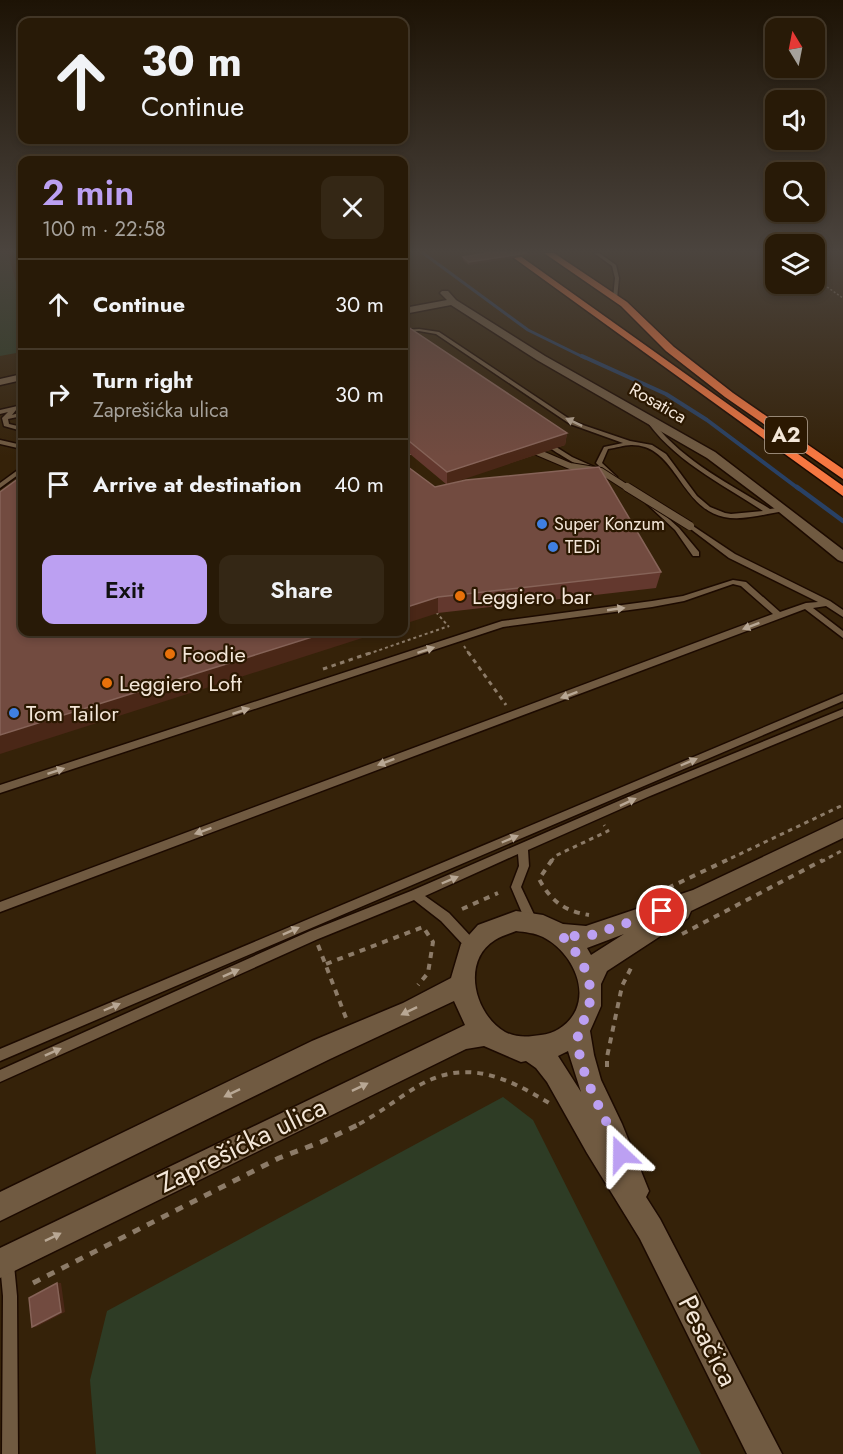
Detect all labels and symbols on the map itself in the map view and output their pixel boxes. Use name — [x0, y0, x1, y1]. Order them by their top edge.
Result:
north arrow — [765, 18, 825, 78]
street label: Rosatica — [625, 376, 691, 430]
road number: A2 — [765, 417, 807, 453]
one-way arrow — [566, 418, 583, 427]
place label: Super Konzum — [554, 511, 665, 537]
marker: Super Konzum — [535, 517, 549, 531]
place label: TEDi — [565, 534, 600, 560]
marker: TEDi — [546, 540, 560, 554]
place label: Leggiero bar — [472, 580, 592, 612]
marker: Leggiero bar — [453, 589, 467, 603]
one-way arrow — [607, 604, 626, 614]
one-way arrow — [742, 622, 760, 631]
place label: Foodie — [182, 638, 246, 670]
one-way arrow — [417, 645, 435, 654]
marker: Foodie — [163, 647, 177, 661]
place label: Leggiero Loft — [119, 667, 242, 699]
marker: Leggiero Loft — [100, 676, 114, 690]
one-way arrow — [560, 690, 578, 700]
place label: Tom Tailor — [26, 697, 119, 729]
one-way arrow — [232, 705, 250, 715]
marker: Tom Tailor — [7, 706, 21, 720]
one-way arrow — [680, 757, 698, 766]
one-way arrow — [376, 758, 394, 768]
one-way arrow — [47, 766, 65, 776]
one-way arrow — [620, 798, 637, 807]
one-way arrow — [194, 826, 212, 836]
one-way arrow — [501, 834, 518, 843]
one-way arrow — [441, 875, 459, 885]
pin — [636, 885, 687, 936]
one-way arrow — [283, 926, 300, 935]
one-way arrow — [223, 968, 240, 977]
one-way arrow — [103, 1002, 121, 1012]
one-way arrow — [401, 1006, 418, 1016]
one-way arrow — [45, 1047, 63, 1057]
one-way arrow — [352, 1083, 369, 1092]
street label: Zaprešićka ulica — [151, 1087, 333, 1202]
one-way arrow — [224, 1088, 241, 1098]
position arrow — [589, 1122, 653, 1186]
one-way arrow — [44, 1232, 61, 1241]
street label: Pesačica — [669, 1288, 748, 1393]

